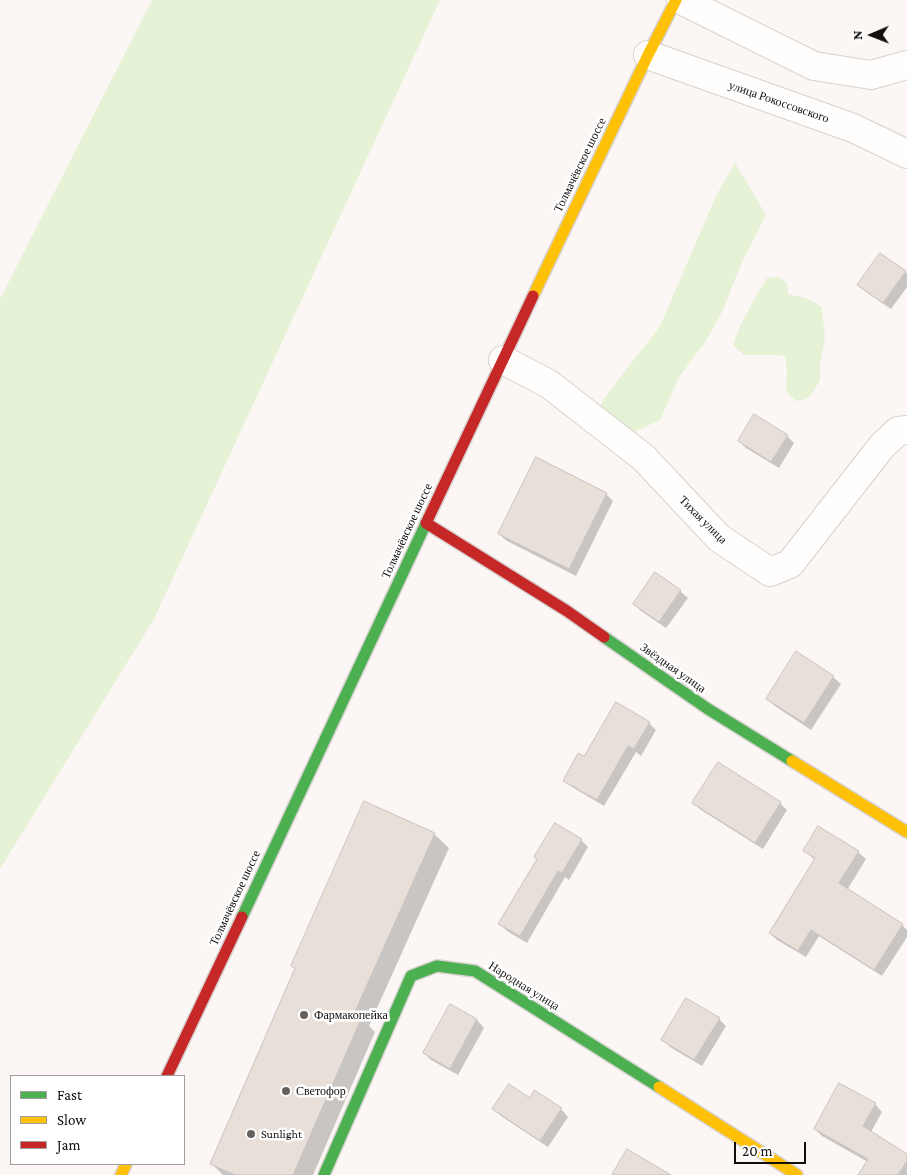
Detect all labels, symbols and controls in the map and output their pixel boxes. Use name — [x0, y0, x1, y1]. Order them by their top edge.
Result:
north arrow — [847, 10, 897, 60]
text: N — [849, 30, 865, 40]
street label: улица Рокоссовского — [727, 78, 831, 126]
street label: Толмачёвское шоссе — [551, 115, 609, 215]
street label: Толмачёвское шоссе — [379, 481, 435, 581]
street label: Тихая улица — [676, 493, 730, 547]
street label: Звёздная улица — [637, 640, 709, 696]
street label: Толмачёвское шоссе — [207, 848, 263, 948]
street label: Народная улица — [486, 958, 562, 1014]
place label: Фармакопейка — [314, 1008, 388, 1022]
marker: Фармакопейка — [298, 1009, 310, 1021]
legend — [10, 1075, 185, 1165]
place label: Светофор — [296, 1084, 346, 1098]
marker: Светофор — [280, 1085, 292, 1097]
text: Fast — [57, 1087, 82, 1103]
text: Slow — [57, 1112, 86, 1128]
place label: Sunlight — [261, 1127, 302, 1141]
marker: Sunlight — [245, 1128, 257, 1140]
scale bar — [737, 1132, 810, 1164]
text: Jam — [57, 1137, 80, 1153]
text: 20 m — [742, 1143, 773, 1159]

